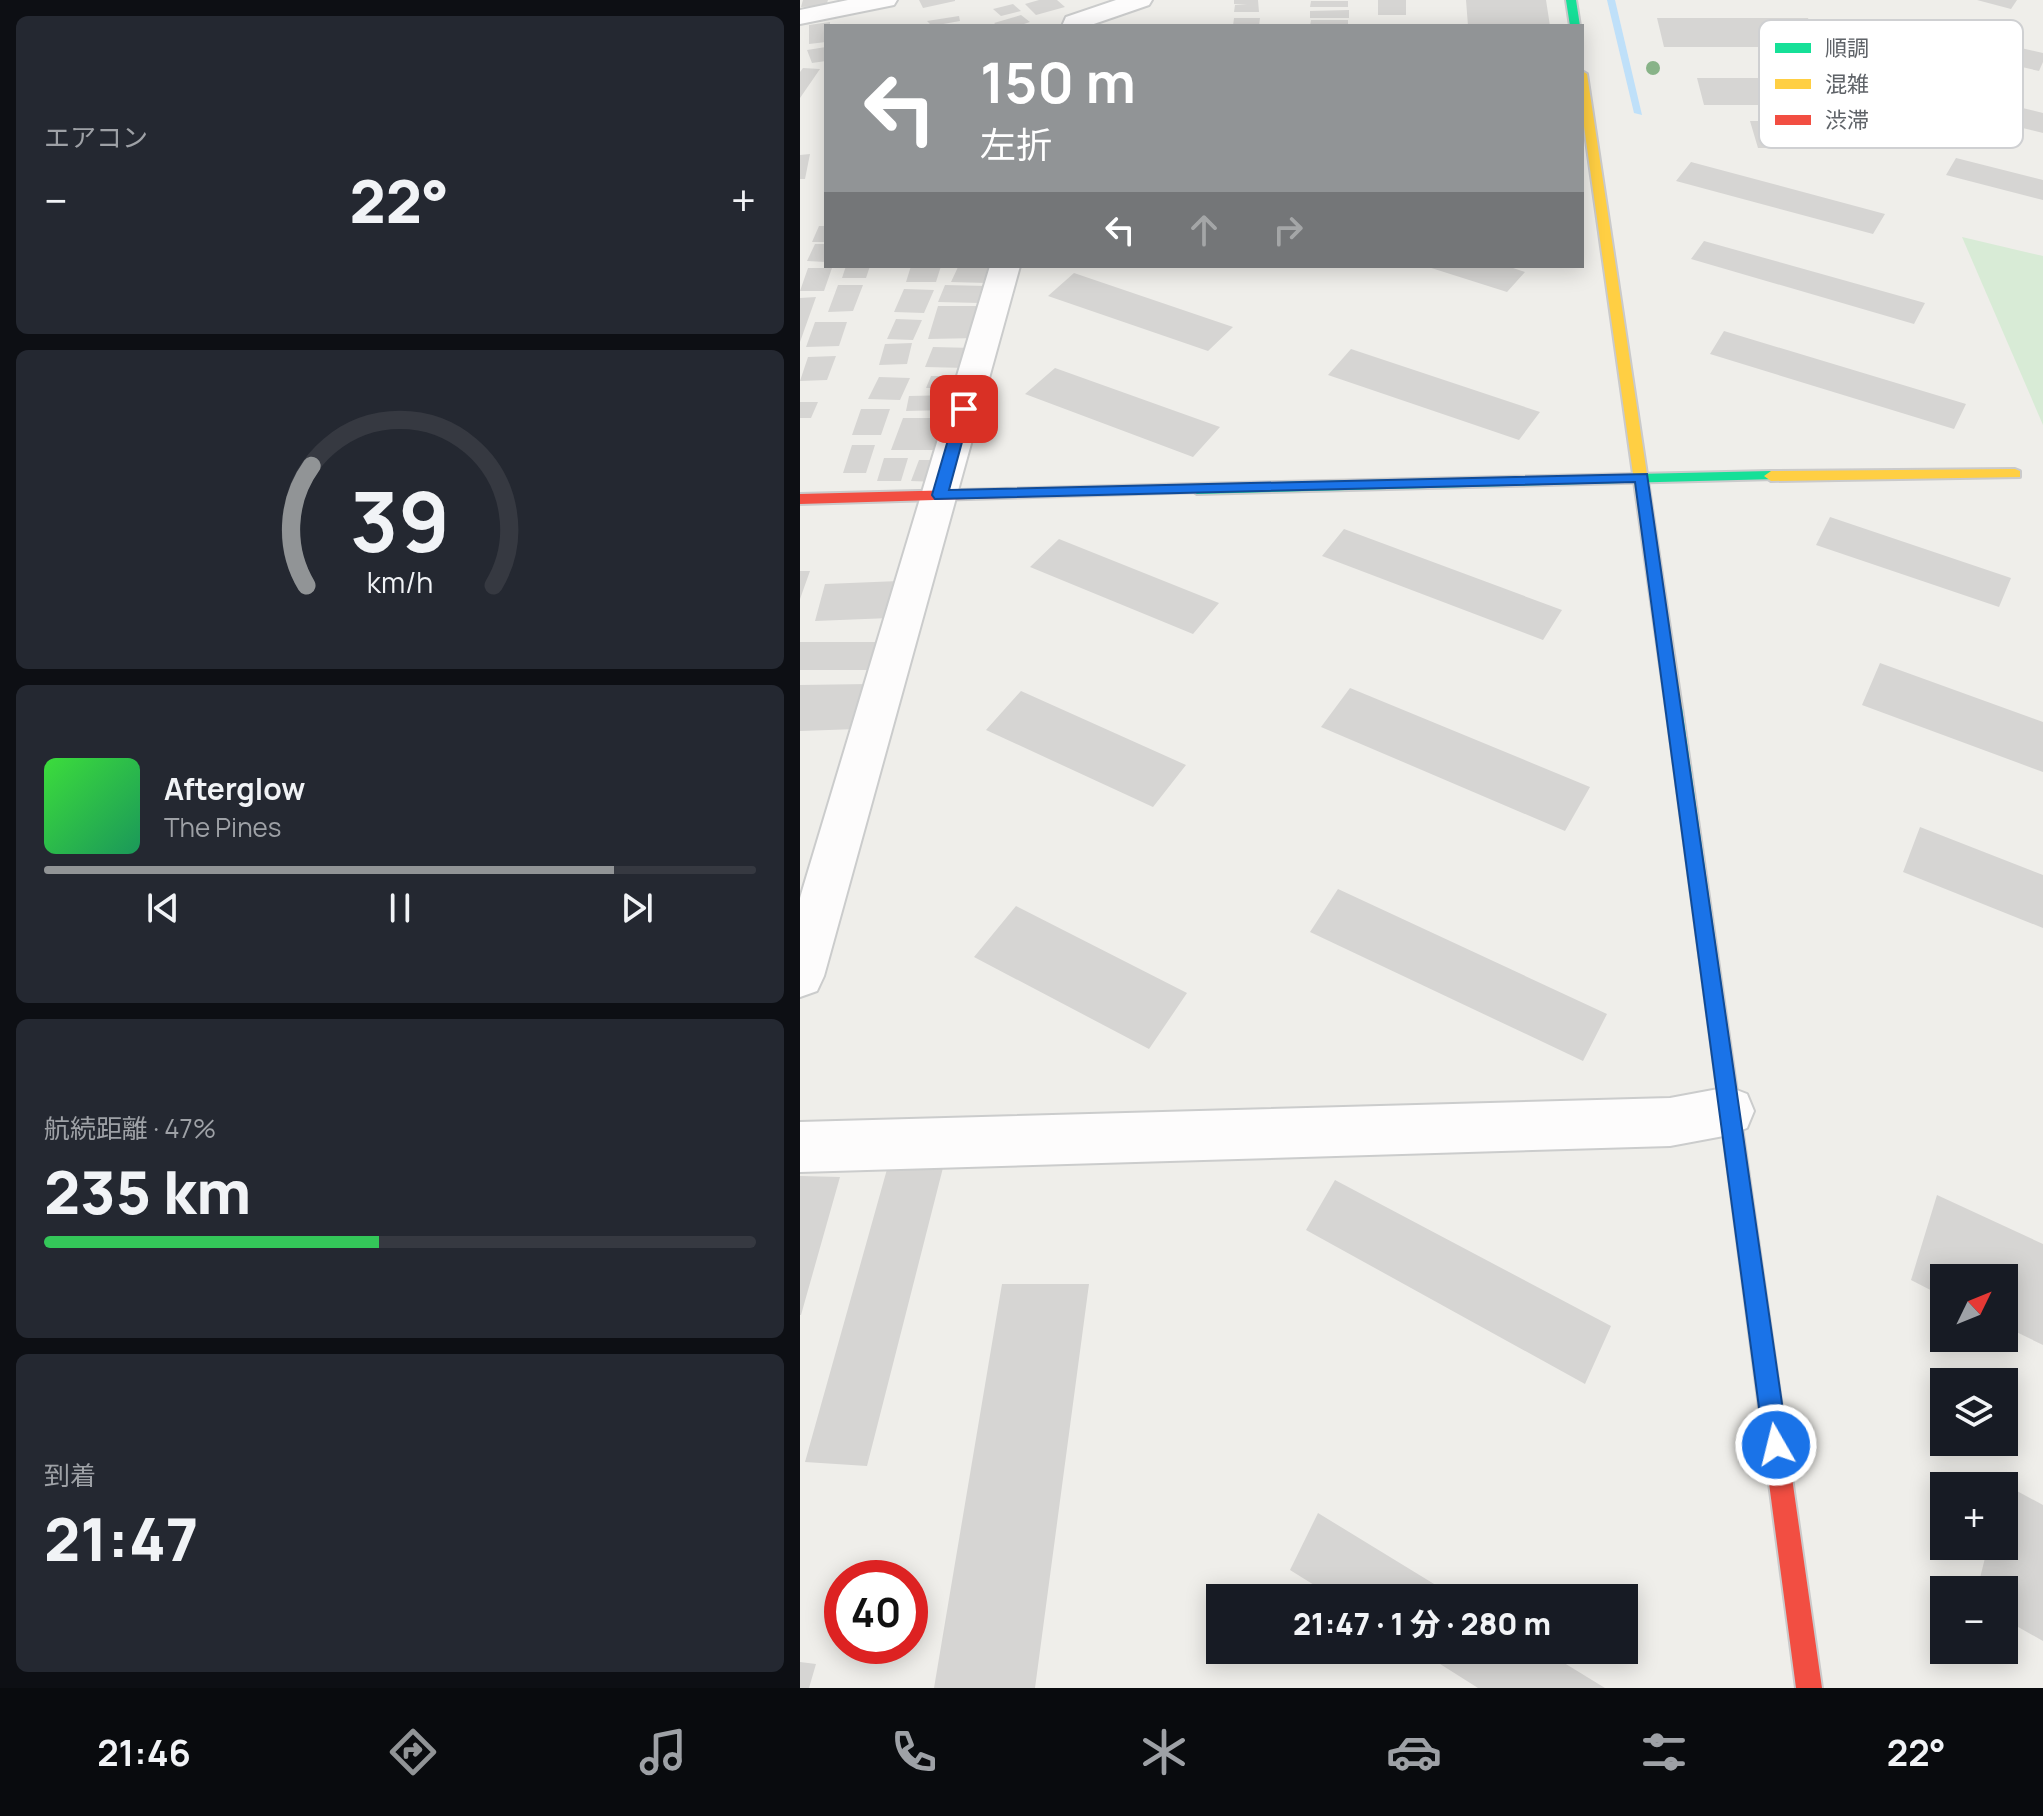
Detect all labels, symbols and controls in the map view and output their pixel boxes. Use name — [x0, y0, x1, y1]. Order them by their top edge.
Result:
legend — [1759, 20, 2023, 148]
text: 順調 — [1825, 33, 1869, 63]
text: 150 m — [980, 43, 1136, 120]
icon: left — [848, 56, 952, 160]
text: 混雑 — [1825, 69, 1869, 99]
text: 渋滞 — [1825, 105, 1869, 135]
text: エアコン — [44, 119, 148, 155]
text: 左折 — [980, 120, 1052, 169]
text: 22° — [349, 159, 449, 241]
text: − — [44, 170, 68, 230]
text: + — [731, 170, 756, 230]
icon: left — [1098, 208, 1142, 252]
icon: ahead — [1182, 208, 1226, 252]
icon: right — [1266, 208, 1310, 252]
pin — [930, 375, 998, 443]
icon: arrive — [942, 387, 986, 431]
text: 39 — [350, 462, 450, 576]
text: km/h — [367, 563, 433, 602]
text: Afterglow — [164, 768, 305, 809]
text: The Pines — [164, 809, 281, 845]
icon: previous — [141, 886, 185, 930]
icon: pause — [378, 886, 422, 930]
icon: next — [615, 886, 659, 930]
text: 航続距離 · 47% — [44, 1110, 216, 1146]
text: 235 km — [44, 1150, 251, 1232]
north arrow — [1930, 1264, 2018, 1352]
map controls — [1930, 1264, 2018, 1664]
button: layers — [1930, 1368, 2018, 1456]
position arrow — [1734, 1403, 1818, 1487]
text: 到着 — [44, 1457, 96, 1493]
button: + — [1930, 1472, 2018, 1560]
text: 21:47 — [44, 1497, 198, 1579]
speed limit sign: 40 — [824, 1560, 928, 1664]
button: − — [1930, 1576, 2018, 1664]
text: 21:47 · 1 分 · 280 m — [1293, 1603, 1551, 1644]
icon: directions — [385, 1724, 441, 1780]
icon: music — [635, 1724, 691, 1780]
icon: phone — [886, 1724, 942, 1780]
icon: climate — [1136, 1724, 1192, 1780]
icon: car — [1386, 1724, 1442, 1780]
icon: filters — [1636, 1724, 1692, 1780]
text: 21:46 — [97, 1728, 191, 1777]
text: 22° — [1887, 1728, 1946, 1777]

